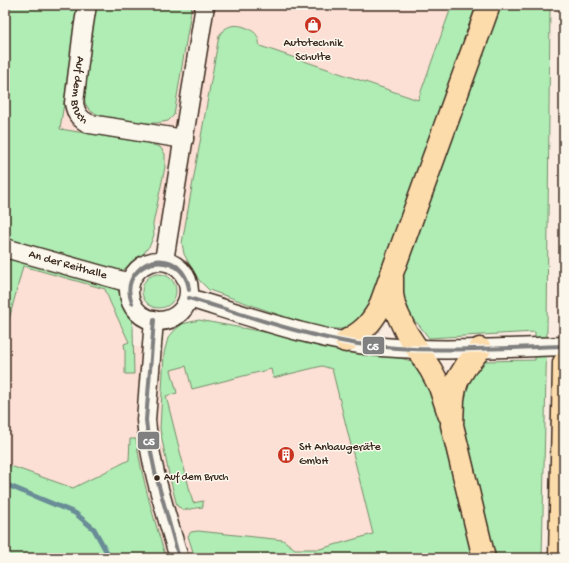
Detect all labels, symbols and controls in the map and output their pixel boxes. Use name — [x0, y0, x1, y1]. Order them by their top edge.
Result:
shop icon: Autotechnik Schulte — [303, 15, 323, 35]
place label: Autotechnik Schulte — [283, 37, 344, 65]
street label: Auf dem Bruch — [67, 55, 90, 128]
street label: An der Reithalle — [27, 248, 109, 283]
line badge: C5 — [362, 336, 385, 355]
text: C5 — [366, 342, 379, 354]
line badge: C5 — [137, 431, 160, 450]
text: C5 — [142, 437, 155, 449]
place label: SH Anbaugeräte GmbH — [299, 441, 381, 469]
building icon: SH Anbaugeräte GmbH — [276, 445, 296, 465]
place label: Auf dem Bruch — [164, 471, 229, 484]
marker: Auf dem Bruch — [152, 473, 162, 483]

